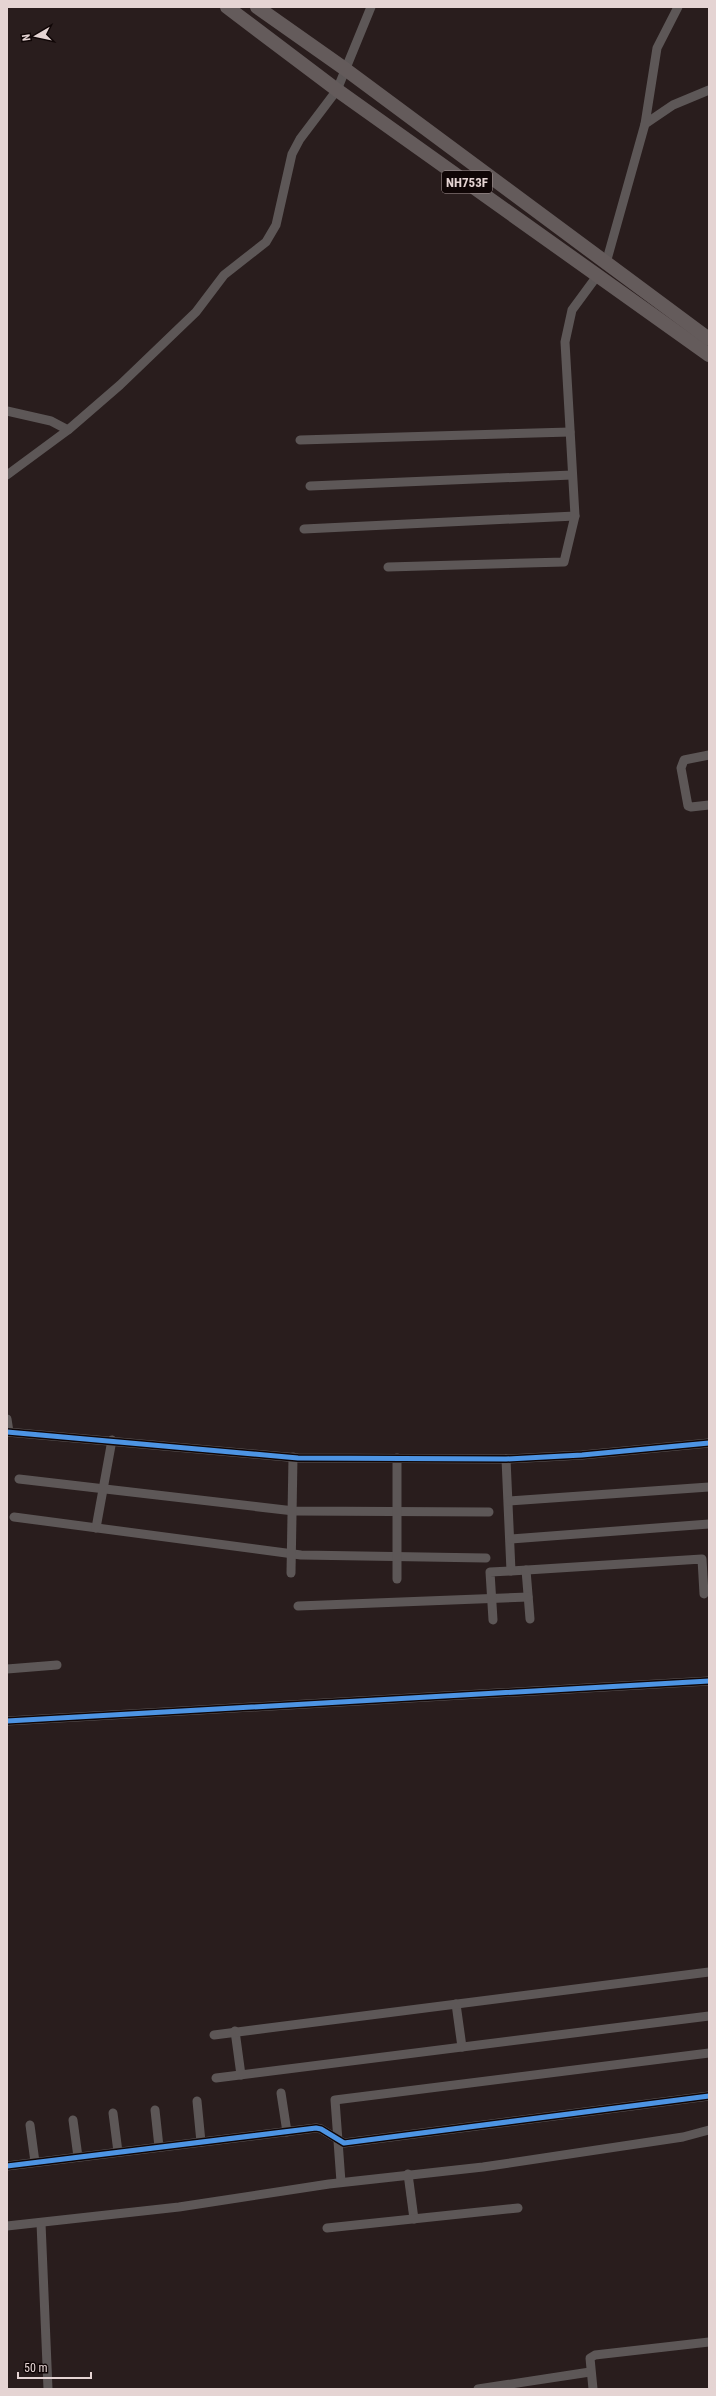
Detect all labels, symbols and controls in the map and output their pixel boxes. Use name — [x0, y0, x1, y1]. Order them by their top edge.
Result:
north arrow — [16, 16, 56, 56]
text: N — [20, 33, 34, 42]
road number: NH753F — [442, 171, 492, 193]
scale bar — [18, 2354, 91, 2380]
text: 50 m — [24, 2361, 48, 2375]

